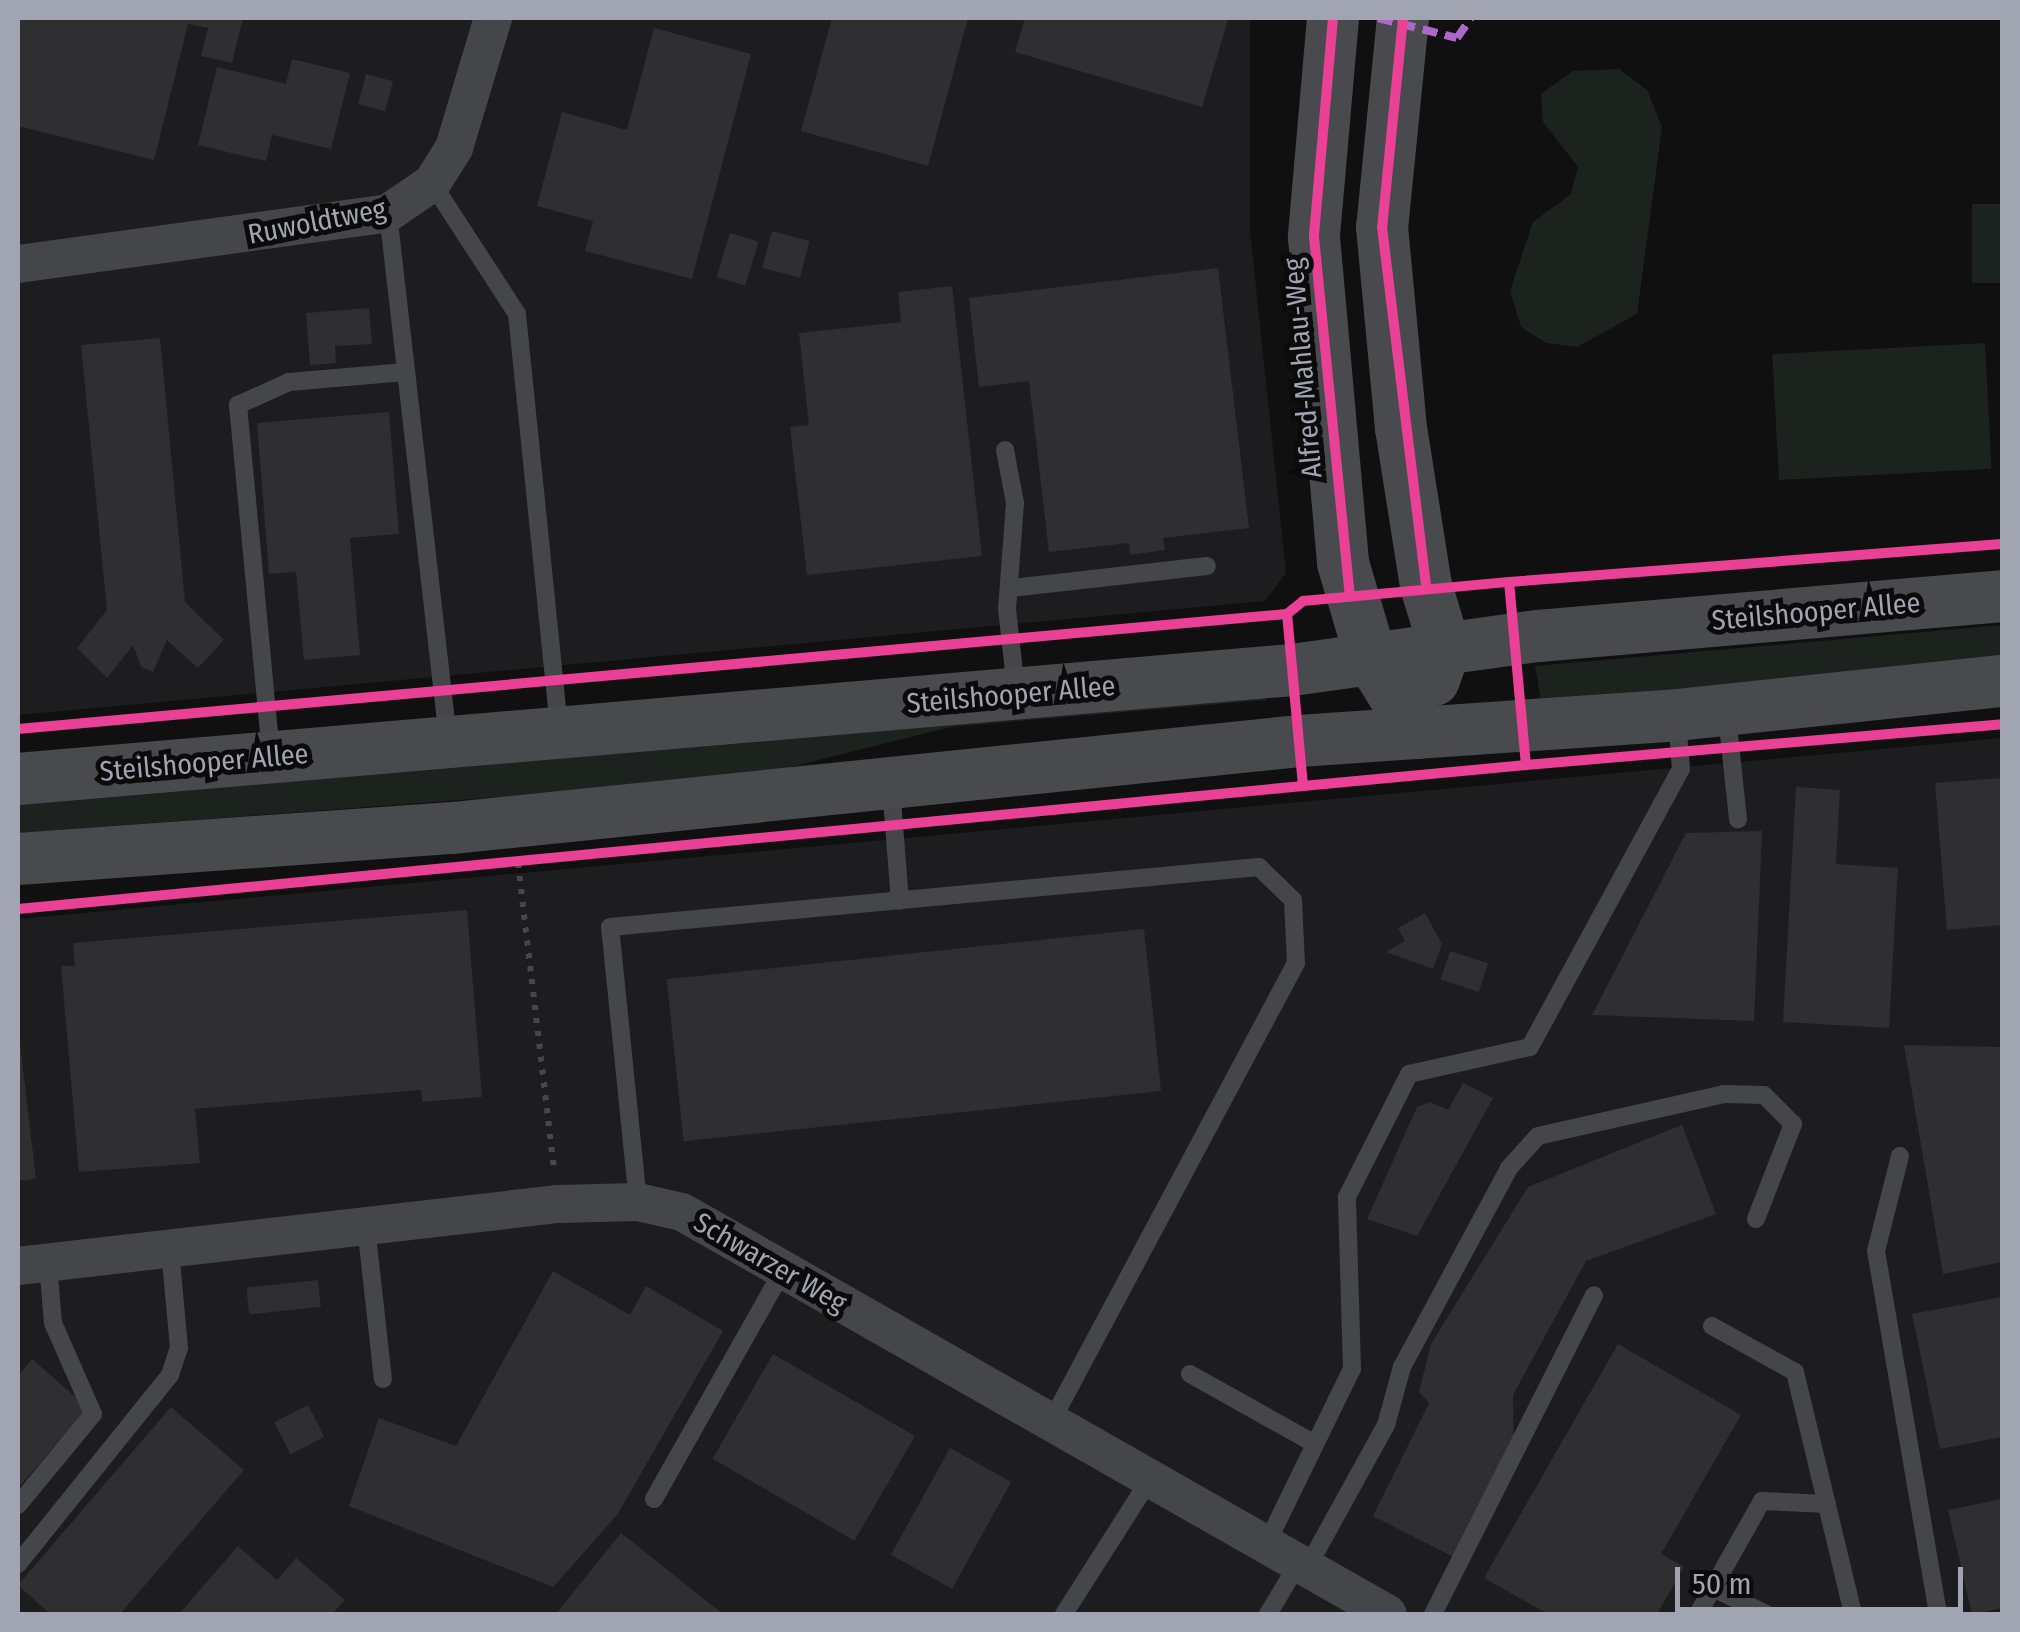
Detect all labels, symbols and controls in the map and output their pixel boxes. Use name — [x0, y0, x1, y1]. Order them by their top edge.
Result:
street label: Ruwoldtweg — [245, 192, 389, 252]
street label: Alfred-Mahlau-Weg — [1277, 257, 1329, 479]
street label: Steilshooper Allee — [1710, 586, 1922, 638]
street label: Steilshooper Allee — [905, 669, 1117, 721]
street label: Steilshooper Allee — [98, 737, 310, 789]
street label: Schwarzer Weg — [688, 1206, 852, 1320]
scale bar — [1680, 1547, 1968, 1609]
text: 50 m — [1692, 1566, 1752, 1602]

